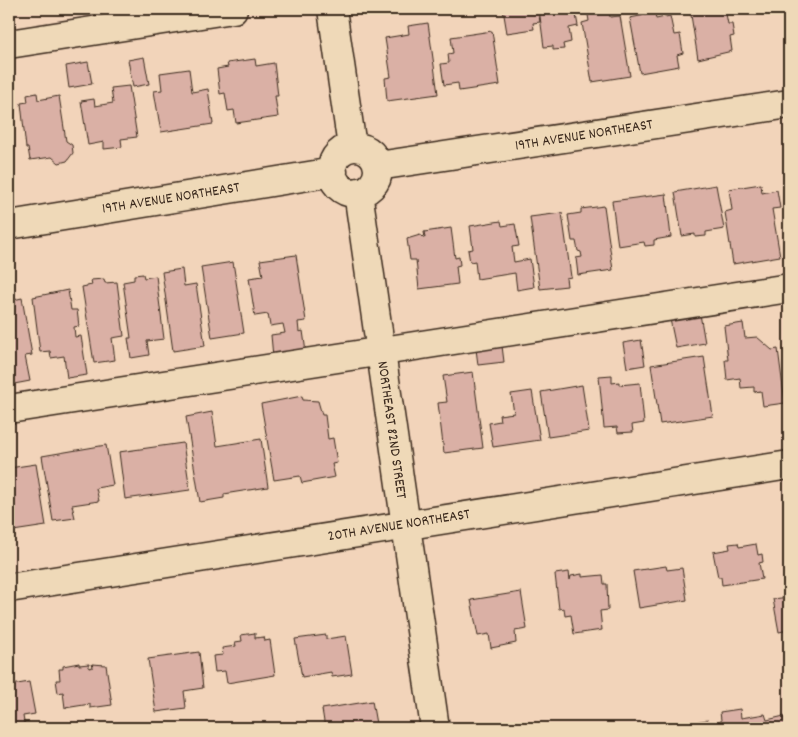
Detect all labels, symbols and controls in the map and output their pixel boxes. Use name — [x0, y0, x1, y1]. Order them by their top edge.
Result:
street label: 19TH AVENUE NORTHEAST — [514, 114, 654, 158]
street label: 19TH AVENUE NORTHEAST — [101, 177, 241, 221]
street label: NORTHEAST 82ND STREET — [370, 360, 412, 500]
street label: 20TH AVENUE NORTHEAST — [326, 504, 472, 548]

